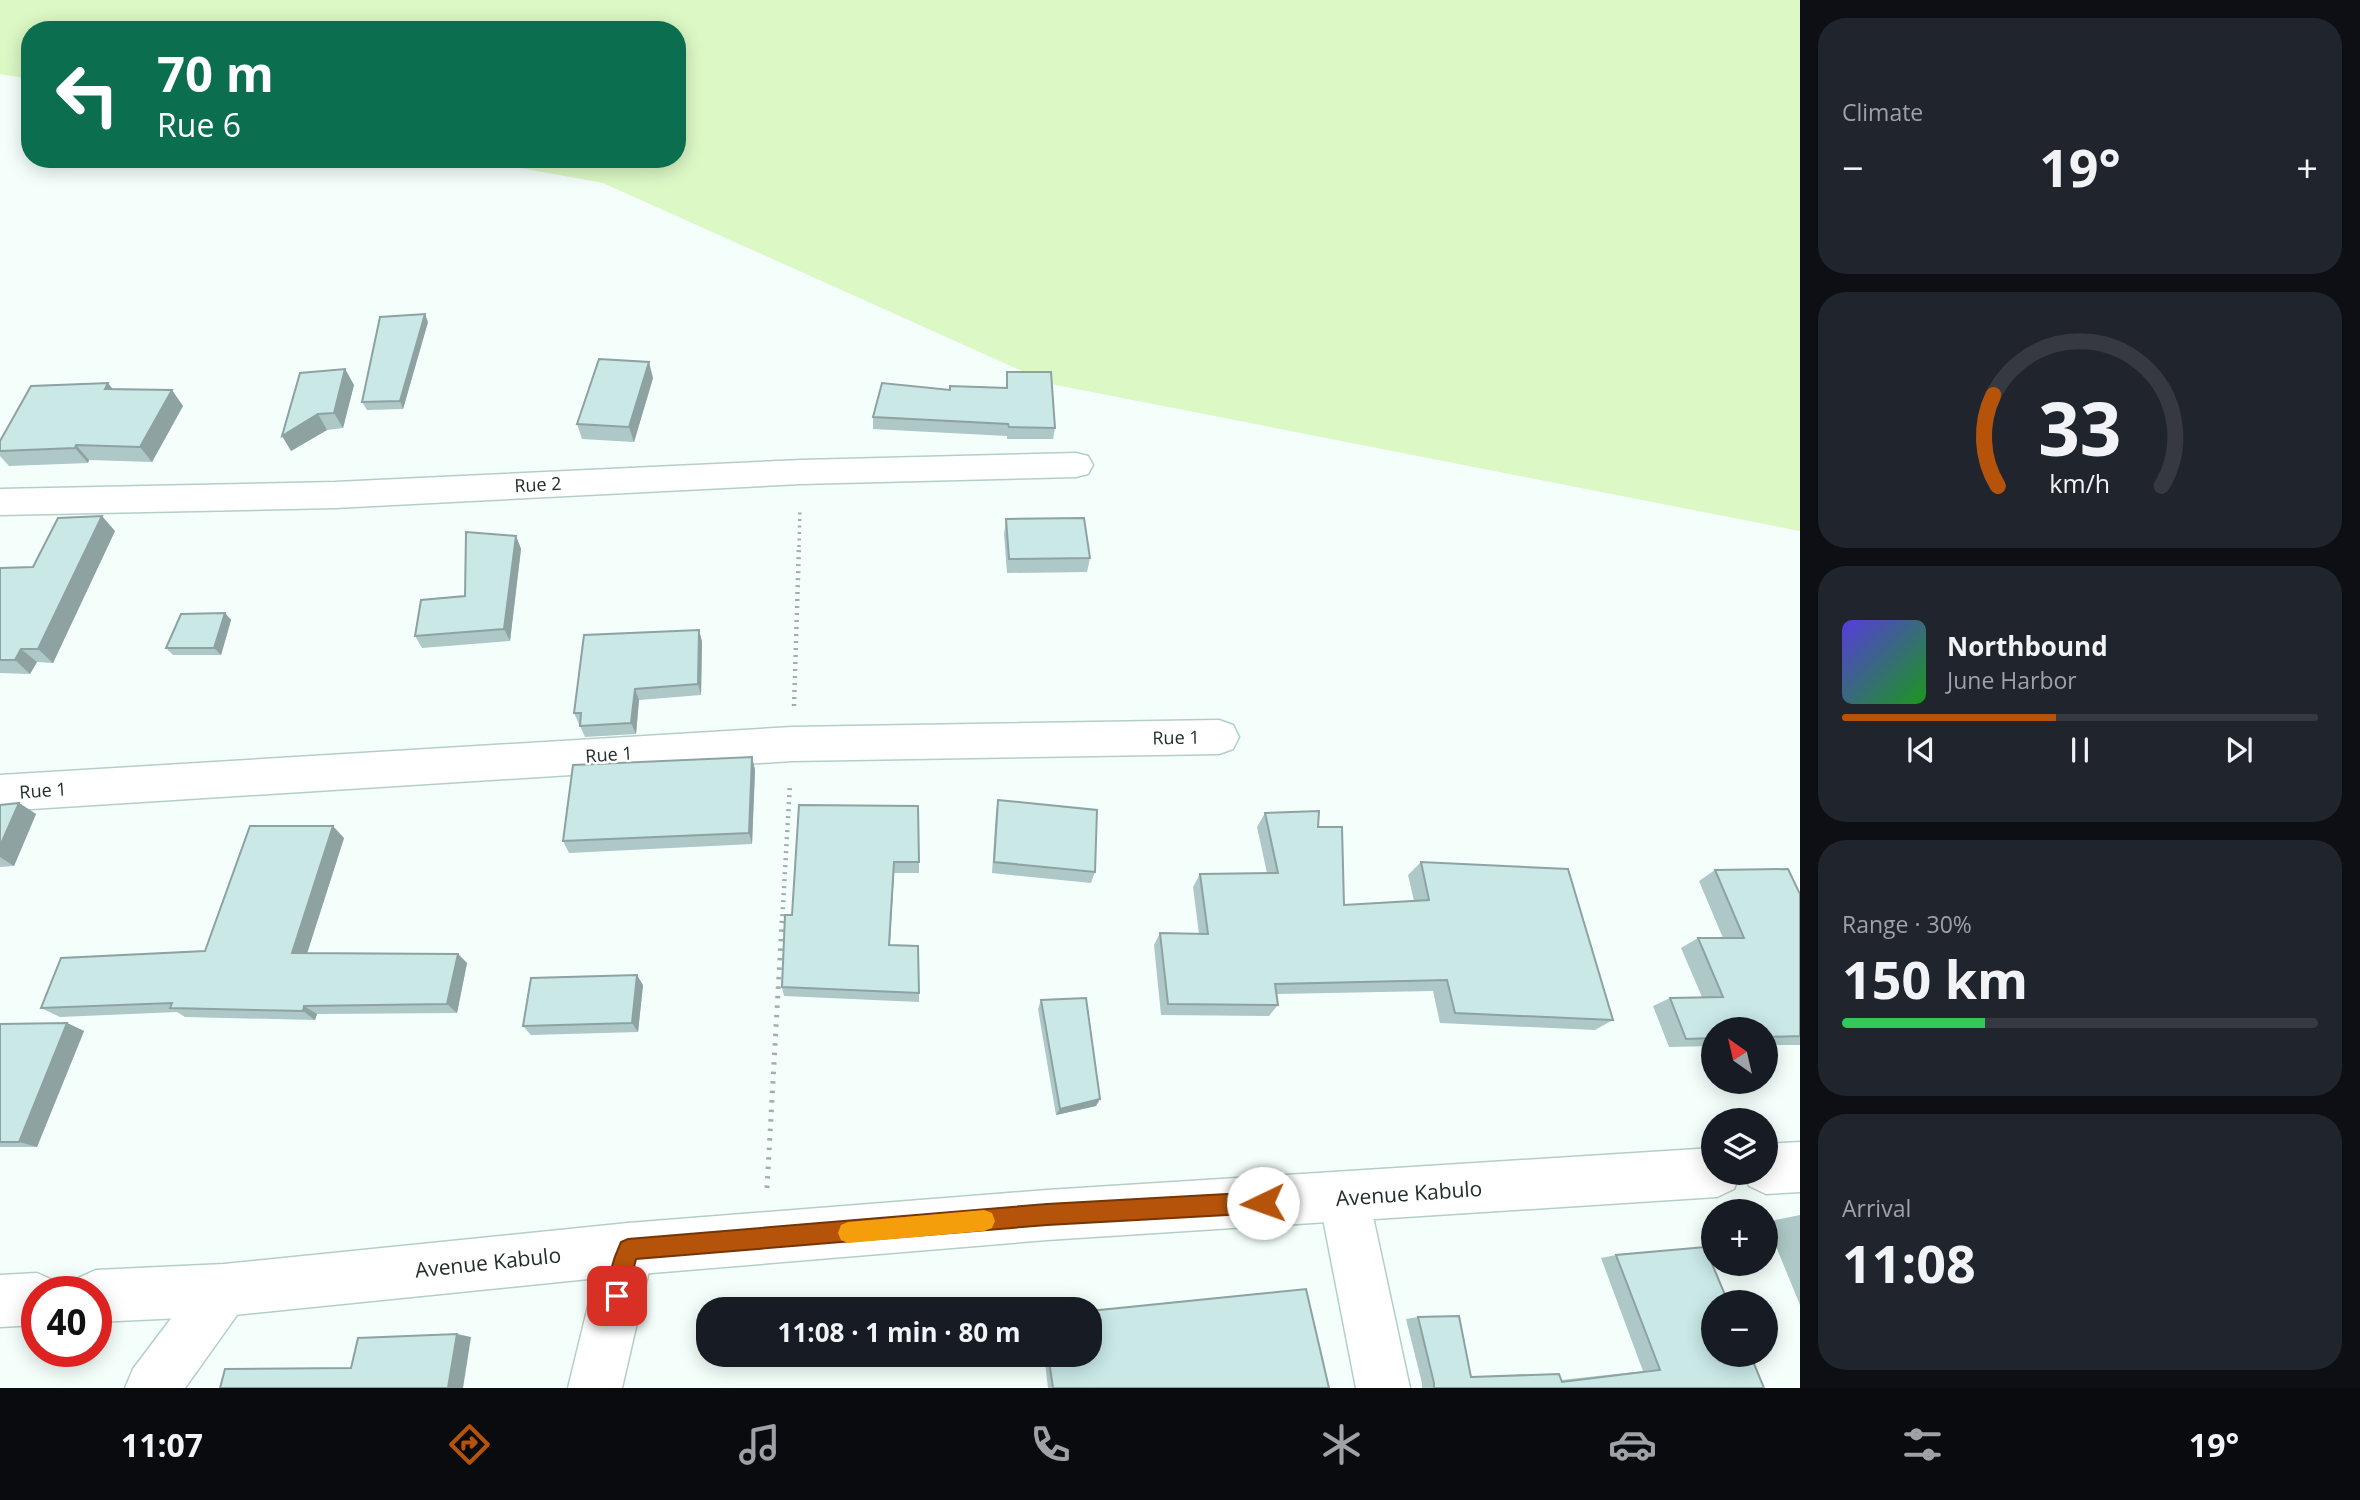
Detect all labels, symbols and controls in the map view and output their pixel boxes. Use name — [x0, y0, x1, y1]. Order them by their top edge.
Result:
text: 70 m — [157, 40, 274, 106]
icon: left — [42, 49, 133, 140]
text: Climate — [1842, 96, 1923, 128]
text: Rue 6 — [157, 103, 241, 146]
text: 19° — [2039, 131, 2121, 202]
text: − — [1842, 141, 1864, 193]
text: + — [2296, 141, 2318, 193]
text: 33 — [2038, 378, 2122, 477]
text: km/h — [2050, 466, 2110, 500]
street label: Rue 2 — [514, 471, 562, 497]
text: Northbound — [1947, 628, 2108, 664]
text: June Harbor — [1947, 664, 2077, 696]
street label: Rue 1 — [1152, 725, 1200, 749]
icon: previous — [1902, 731, 1940, 769]
icon: pause — [2061, 731, 2099, 769]
icon: next — [2220, 731, 2258, 769]
street label: Rue 1 — [585, 740, 633, 768]
street label: Rue 1 — [19, 776, 67, 804]
text: Range · 30% — [1842, 908, 1972, 940]
text: 150 km — [1842, 943, 2028, 1014]
north arrow — [1701, 1017, 1778, 1094]
map controls — [1701, 1017, 1778, 1367]
button: layers — [1701, 1108, 1778, 1185]
position arrow — [1226, 1166, 1300, 1240]
street label: Avenue Kabulo — [1335, 1174, 1483, 1212]
text: Arrival — [1842, 1192, 1911, 1224]
button: + — [1701, 1199, 1778, 1276]
text: 11:08 — [1842, 1227, 1976, 1298]
street label: Avenue Kabulo — [413, 1240, 562, 1284]
pin — [587, 1266, 647, 1326]
speed limit sign: 40 — [21, 1276, 112, 1367]
icon: arrive — [598, 1277, 636, 1315]
button: − — [1701, 1290, 1778, 1367]
text: 11:08 · 1 min · 80 m — [778, 1314, 1020, 1350]
icon: directions — [445, 1420, 494, 1469]
icon: music — [735, 1420, 784, 1469]
icon: phone — [1026, 1420, 1075, 1469]
icon: climate — [1317, 1420, 1366, 1469]
icon: car — [1608, 1420, 1657, 1469]
icon: filters — [1898, 1420, 1947, 1469]
text: 11:07 — [121, 1423, 203, 1466]
text: 19° — [2189, 1423, 2239, 1466]

